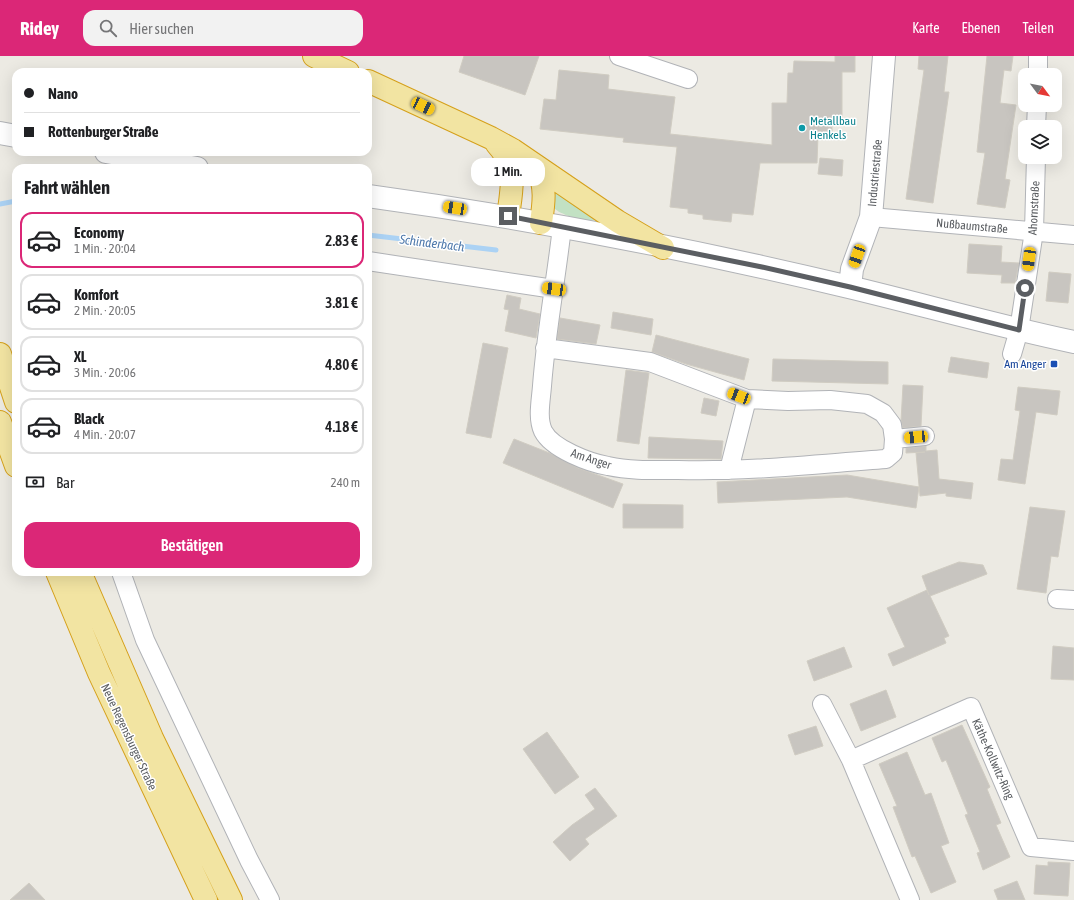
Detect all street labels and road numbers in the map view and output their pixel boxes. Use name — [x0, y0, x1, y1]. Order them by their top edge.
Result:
street label: Industriestraße — [865, 139, 885, 207]
street label: Ahornstraße — [1026, 180, 1042, 236]
street label: Nußbaumstraße — [936, 216, 1008, 236]
street label: Am Anger — [569, 446, 613, 472]
street label: Neue Regensburger Straße — [98, 681, 160, 793]
street label: Käthe-Kollwitz-Ring — [969, 716, 1017, 802]

